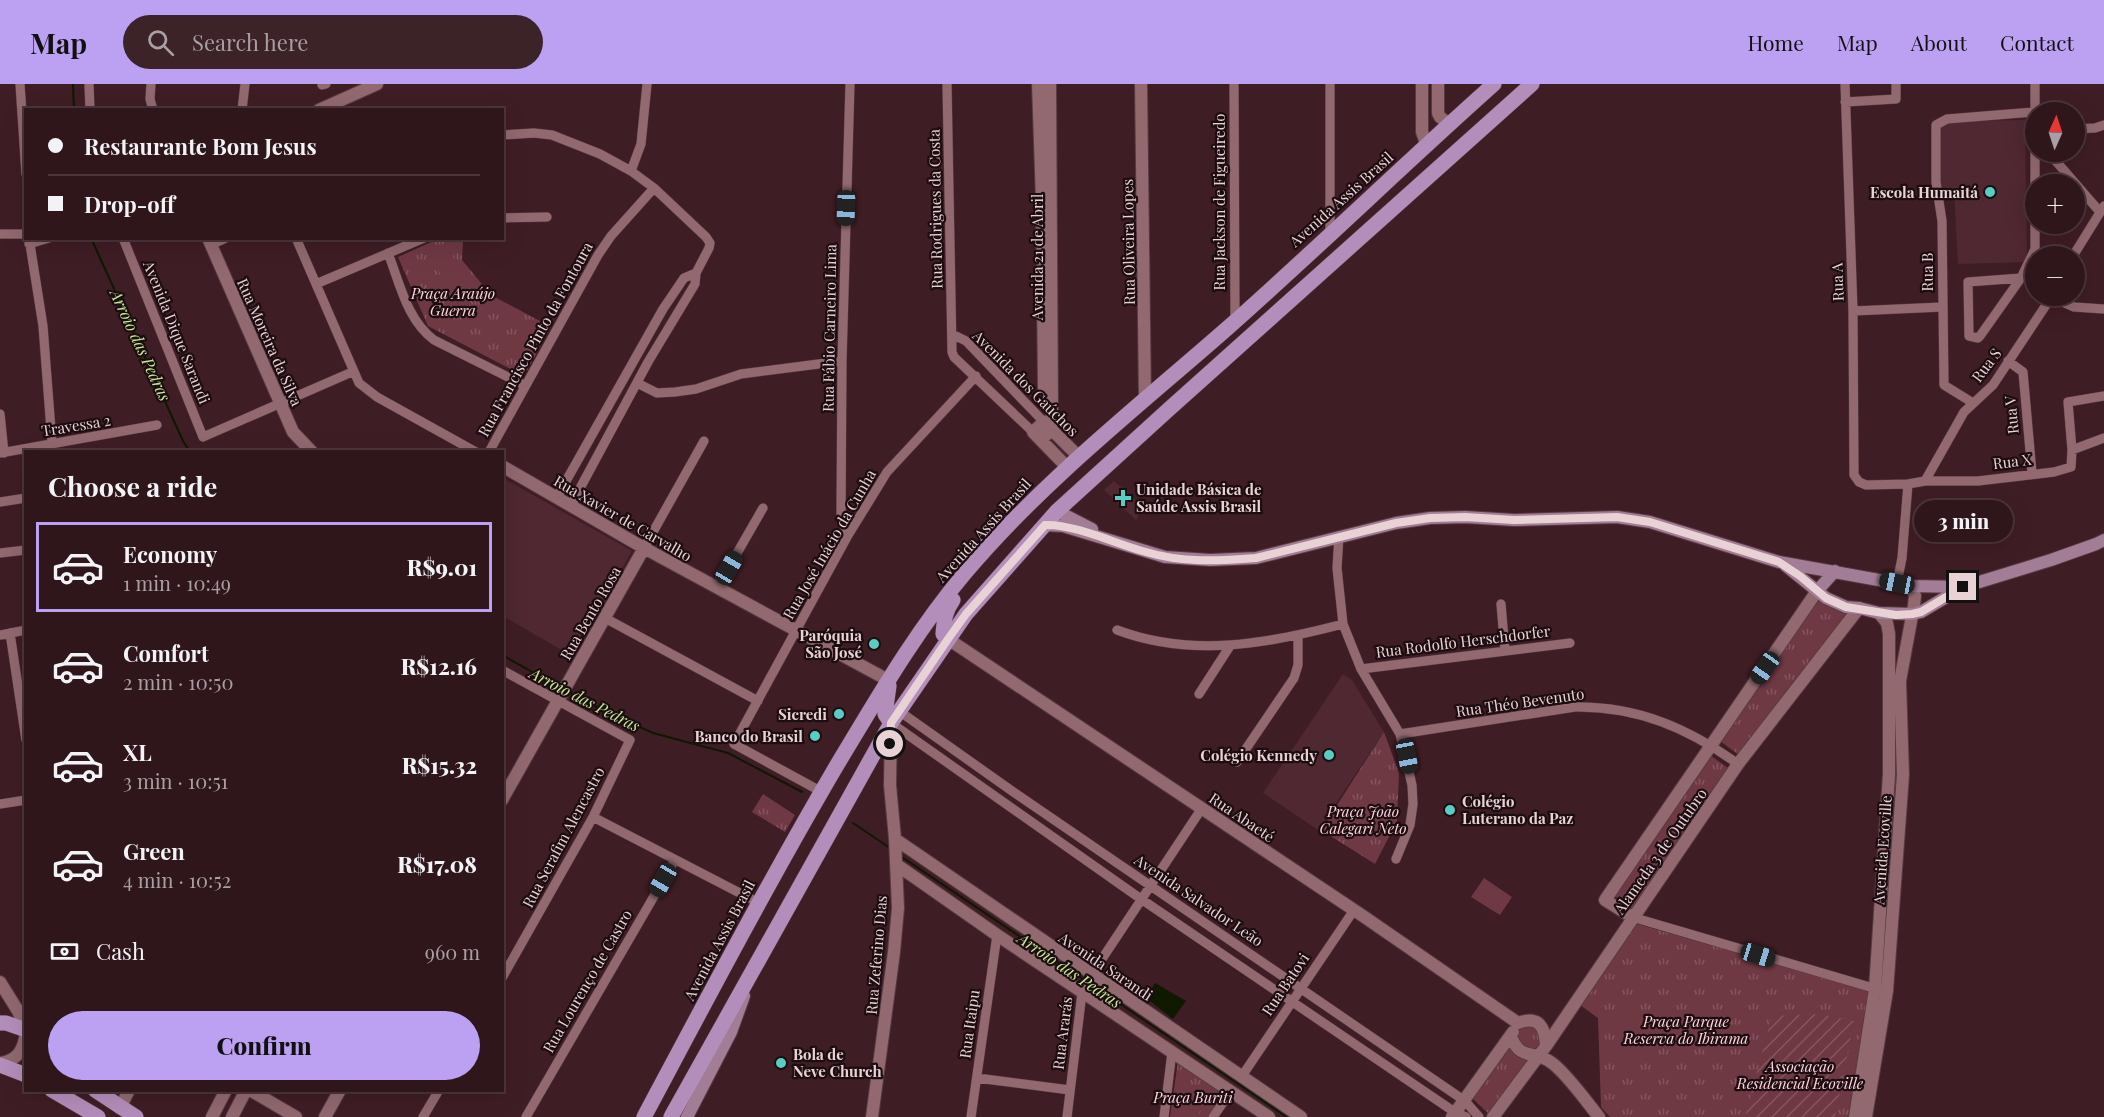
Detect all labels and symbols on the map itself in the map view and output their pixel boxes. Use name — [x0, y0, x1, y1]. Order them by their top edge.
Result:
north arrow — [2025, 102, 2085, 162]
street label: Rua Jackson de Figueiredo — [1209, 113, 1229, 291]
street label: Rua Rodrigues da Costa — [924, 129, 946, 289]
street label: Avenida Assis Brasil — [1284, 147, 1397, 252]
street label: Rua Oliveira Lopes — [1117, 179, 1139, 305]
place label: Escola Humaitá — [1870, 182, 1978, 202]
marker: Escola Humaitá — [1983, 185, 1997, 199]
car — [836, 190, 856, 226]
street label: Avenida 21 de Abril — [1027, 194, 1047, 321]
street label: Rua Francisco Pinto da Fontoura — [473, 238, 597, 440]
street label: Rua Fábio Carneiro Lima — [818, 243, 840, 412]
street label: Rua B — [1917, 253, 1937, 291]
street label: Avenida Dique Sarandi — [139, 256, 215, 407]
street label: Rua A — [1826, 262, 1848, 302]
street label: Rua Moreira da Silva — [233, 275, 307, 409]
park label: Praça Araújo Guerra — [410, 283, 495, 320]
water label: Arroio das Pedras — [105, 284, 176, 404]
street label: Avenida dos Gaúchos — [968, 325, 1083, 440]
street label: Rua S — [1967, 344, 2005, 386]
street label: Rua V — [1999, 394, 2023, 435]
street label: Travessa 2 — [40, 410, 112, 440]
street label: Rua X — [1992, 449, 2033, 473]
street label: Rua José Inácio da Cunha — [778, 465, 880, 622]
street label: Rua Xavier de Carvalho — [550, 470, 696, 566]
street label: Avenida Assis Brasil — [930, 474, 1035, 587]
place label: Unidade Básica de Saúde Assis Brasil — [1136, 479, 1262, 516]
marker: Unidade Básica de Saúde Assis Brasil — [1114, 489, 1132, 507]
callout: 3 min — [1914, 500, 2012, 542]
car — [712, 548, 746, 588]
street label: Rua Bento Rosa — [555, 562, 625, 663]
car — [1878, 571, 1916, 595]
route end — [1949, 573, 1976, 600]
street label: Rua Rodolfo Herschdorfer — [1374, 620, 1552, 662]
place label: Paróquia São José — [799, 625, 862, 662]
marker: Paróquia São José — [867, 637, 881, 651]
car — [1747, 648, 1783, 688]
water label: Arroio das Pedras — [525, 661, 644, 736]
street label: Rua Théo Bevenuto — [1454, 683, 1586, 721]
place label: Sicredi — [778, 704, 827, 724]
marker: Sicredi — [832, 707, 846, 721]
place label: Banco do Brasil — [694, 726, 803, 746]
marker: Banco do Brasil — [808, 729, 822, 743]
route start — [876, 730, 903, 757]
car — [1395, 737, 1419, 775]
place label: Colégio Kennedy — [1200, 745, 1317, 765]
marker: Colégio Kennedy — [1322, 748, 1336, 762]
street label: Rua Serafim Alencastro — [517, 763, 609, 911]
street label: Alameda 3 de Outubro — [1608, 784, 1711, 919]
street label: Rua Abaeté — [1205, 788, 1279, 846]
place label: Colégio Luterano da Paz — [1462, 791, 1573, 828]
street label: Avenida Ecoville — [1868, 795, 1896, 906]
park label: Praça João Calegari Neto — [1319, 801, 1407, 838]
marker: Colégio Luterano da Paz — [1443, 803, 1457, 817]
street label: Avenida Salvador Leão — [1130, 849, 1267, 951]
car — [646, 860, 680, 900]
street label: Avenida Assis Brasil — [678, 876, 759, 1004]
street label: Rua Zeferino Dias — [861, 895, 891, 1015]
street label: Rua Lourenço de Castro — [538, 906, 636, 1056]
water label: Arroio das Pedras — [1012, 926, 1126, 1012]
street label: Avenida Sarandi — [1054, 927, 1157, 1005]
car — [1738, 941, 1778, 969]
street label: Rua Batovi — [1257, 948, 1314, 1019]
street label: Rua Itaipu — [954, 988, 984, 1060]
street label: Rua Ararás — [1048, 995, 1076, 1071]
park label: Praça Parque Reserva do Ibirama — [1623, 1011, 1749, 1048]
place label: Bola de Neve Church — [793, 1044, 882, 1081]
marker: Bola de Neve Church — [774, 1056, 788, 1070]
park label: Associação Residencial Ecoville — [1736, 1056, 1864, 1093]
park label: Praça Buriti — [1152, 1087, 1233, 1107]

